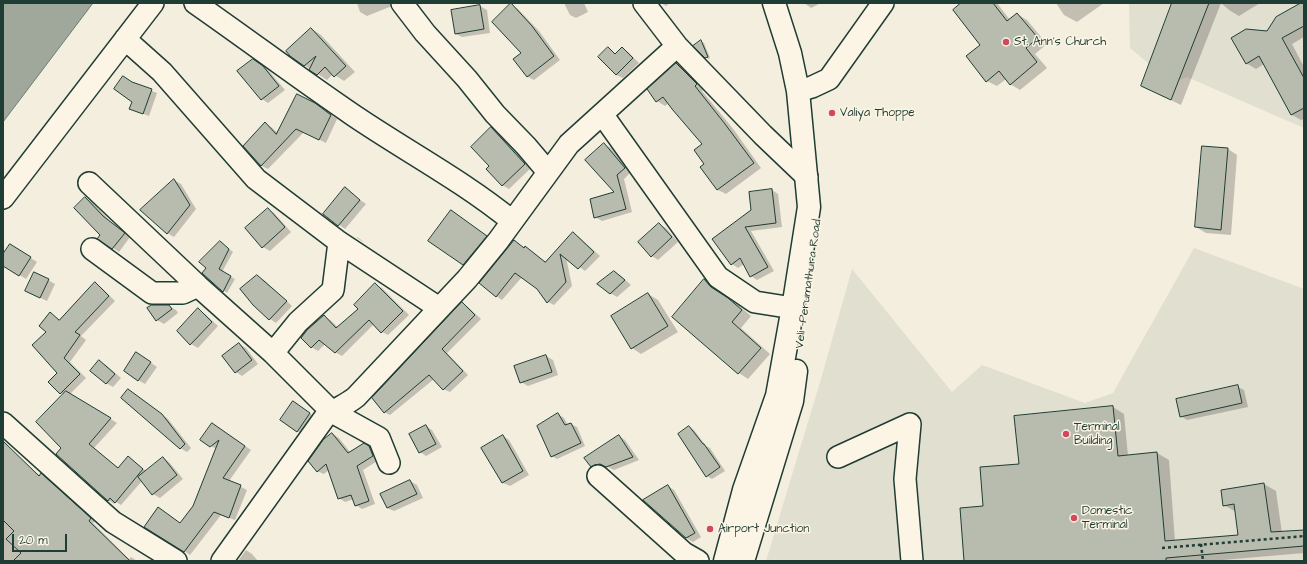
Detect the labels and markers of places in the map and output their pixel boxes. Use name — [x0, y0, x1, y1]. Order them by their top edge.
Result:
place label: St. Ann's Church — [1014, 35, 1106, 49]
marker: St. Ann's Church — [1001, 37, 1011, 47]
place label: Valiya Thoppe — [840, 106, 915, 120]
marker: Valiya Thoppe — [827, 108, 837, 118]
place label: Terminal Building — [1074, 420, 1120, 448]
marker: Terminal Building — [1061, 429, 1071, 439]
place label: Domestic Terminal — [1082, 504, 1133, 532]
marker: Domestic Terminal — [1069, 513, 1079, 523]
place label: Airport Junction — [718, 522, 809, 536]
marker: Airport Junction — [705, 524, 715, 534]

